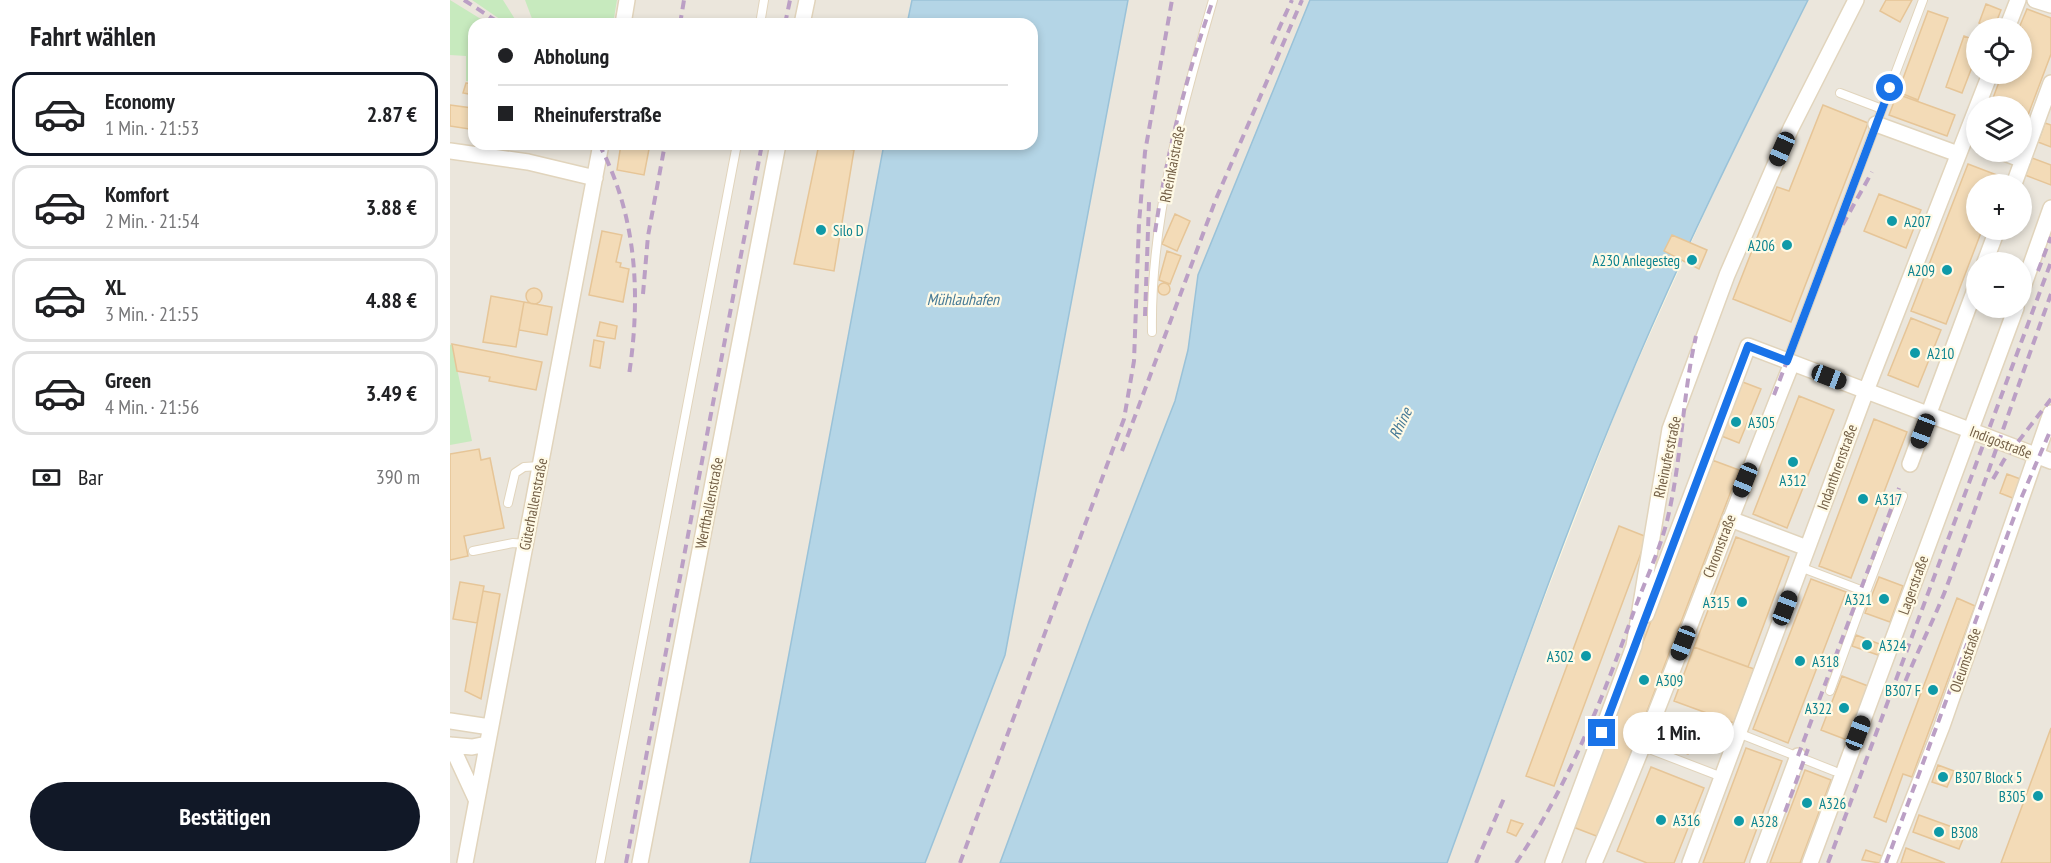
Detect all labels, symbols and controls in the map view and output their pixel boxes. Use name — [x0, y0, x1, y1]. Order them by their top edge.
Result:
map controls — [1966, 18, 2032, 318]
button: locate — [1966, 18, 2032, 84]
text: Fahrt wählen — [30, 19, 156, 53]
text: Abholung — [534, 42, 609, 70]
route start — [1876, 74, 1903, 101]
icon: car — [33, 87, 87, 141]
text: Economy — [105, 87, 175, 115]
button: layers — [1966, 96, 2032, 162]
text: 2.87 € — [367, 100, 417, 128]
text: Rheinuferstraße — [534, 100, 662, 128]
text: 1 Min. · 21:53 — [105, 115, 199, 141]
street label: Rheinkaistraße — [1155, 124, 1189, 204]
car — [1766, 129, 1798, 169]
button: + — [1966, 174, 2032, 240]
icon: car — [33, 180, 87, 234]
text: Komfort — [105, 180, 169, 208]
text: 3.88 € — [366, 193, 417, 221]
text: 2 Min. · 21:54 — [105, 208, 199, 234]
place label: A207 — [1904, 212, 1931, 231]
marker: A207 — [1885, 214, 1899, 228]
place label: Silo D — [833, 221, 864, 240]
marker: Silo D — [814, 223, 828, 237]
place label: A206 — [1748, 236, 1775, 255]
marker: A206 — [1780, 238, 1794, 252]
place label: A230 Anlegesteg — [1592, 251, 1680, 270]
button: − — [1966, 252, 2032, 318]
marker: A230 Anlegesteg — [1685, 253, 1699, 267]
place label: A209 — [1908, 261, 1935, 280]
marker: A209 — [1940, 263, 1954, 277]
icon: car — [33, 273, 87, 327]
text: XL — [105, 273, 126, 301]
text: 4.88 € — [366, 286, 417, 314]
water label: Mühlauhafen — [927, 289, 1000, 309]
text: 3 Min. · 21:55 — [105, 301, 199, 327]
place label: A210 — [1927, 344, 1955, 363]
marker: A210 — [1908, 346, 1922, 360]
car — [1809, 362, 1849, 392]
icon: car — [33, 366, 87, 420]
text: Green — [105, 366, 151, 394]
text: 3.49 € — [366, 379, 417, 407]
text: 4 Min. · 21:56 — [105, 394, 199, 420]
water label: Rhine — [1384, 403, 1417, 442]
car — [1908, 411, 1938, 451]
place label: A305 — [1748, 413, 1775, 432]
street label: Rheinuferstraße — [1649, 414, 1685, 500]
marker: A305 — [1729, 415, 1743, 429]
street label: Indigostraße — [1967, 421, 2035, 463]
street label: Indanthrenstraße — [1813, 422, 1861, 512]
marker: A312 — [1786, 455, 1800, 469]
street label: Güterhallenstraße — [515, 456, 551, 552]
street label: Werfthallenstraße — [691, 456, 727, 550]
car — [1730, 460, 1760, 500]
icon: cash — [30, 461, 63, 494]
text: Bar — [78, 463, 103, 491]
text: 390 m — [376, 464, 420, 490]
place label: A312 — [1779, 471, 1807, 490]
place label: A317 — [1875, 490, 1902, 509]
marker: A317 — [1856, 492, 1870, 506]
street label: Chromstraße — [1698, 511, 1740, 581]
street label: Lagerstraße — [1894, 553, 1932, 617]
car — [1770, 588, 1800, 628]
place label: A321 — [1845, 590, 1872, 609]
marker: A321 — [1877, 592, 1891, 606]
place label: A315 — [1703, 593, 1730, 612]
marker: A315 — [1735, 595, 1749, 609]
car — [1668, 623, 1698, 663]
street label: Oleumstraße — [1945, 625, 1985, 695]
place label: A324 — [1879, 636, 1907, 655]
marker: A324 — [1860, 638, 1874, 652]
place label: A302 — [1547, 647, 1574, 666]
marker: A302 — [1579, 649, 1593, 663]
place label: A318 — [1812, 652, 1839, 671]
marker: A318 — [1793, 654, 1807, 668]
place label: A309 — [1656, 671, 1683, 690]
marker: A309 — [1637, 673, 1651, 687]
place label: B307 F — [1885, 681, 1921, 700]
marker: B307 F — [1926, 683, 1940, 697]
place label: A322 — [1805, 699, 1832, 718]
marker: A322 — [1837, 701, 1851, 715]
callout: 1 Min. — [1623, 712, 1734, 754]
car — [1843, 713, 1873, 753]
route end — [1588, 719, 1615, 746]
text: 1 Min. — [1656, 720, 1701, 746]
place label: B307 Block 5 — [1955, 768, 2023, 787]
marker: B307 Block 5 — [1936, 770, 1950, 784]
button: Bestätigen — [30, 782, 420, 851]
place label: B305 — [1999, 787, 2026, 806]
marker: B305 — [2031, 789, 2045, 803]
place label: A326 — [1819, 794, 1847, 813]
marker: A326 — [1800, 796, 1814, 810]
place label: A316 — [1673, 811, 1701, 830]
place label: A328 — [1751, 812, 1778, 831]
marker: A316 — [1654, 813, 1668, 827]
marker: A328 — [1732, 814, 1746, 828]
place label: B308 — [1951, 823, 1978, 842]
marker: B308 — [1932, 825, 1946, 839]

